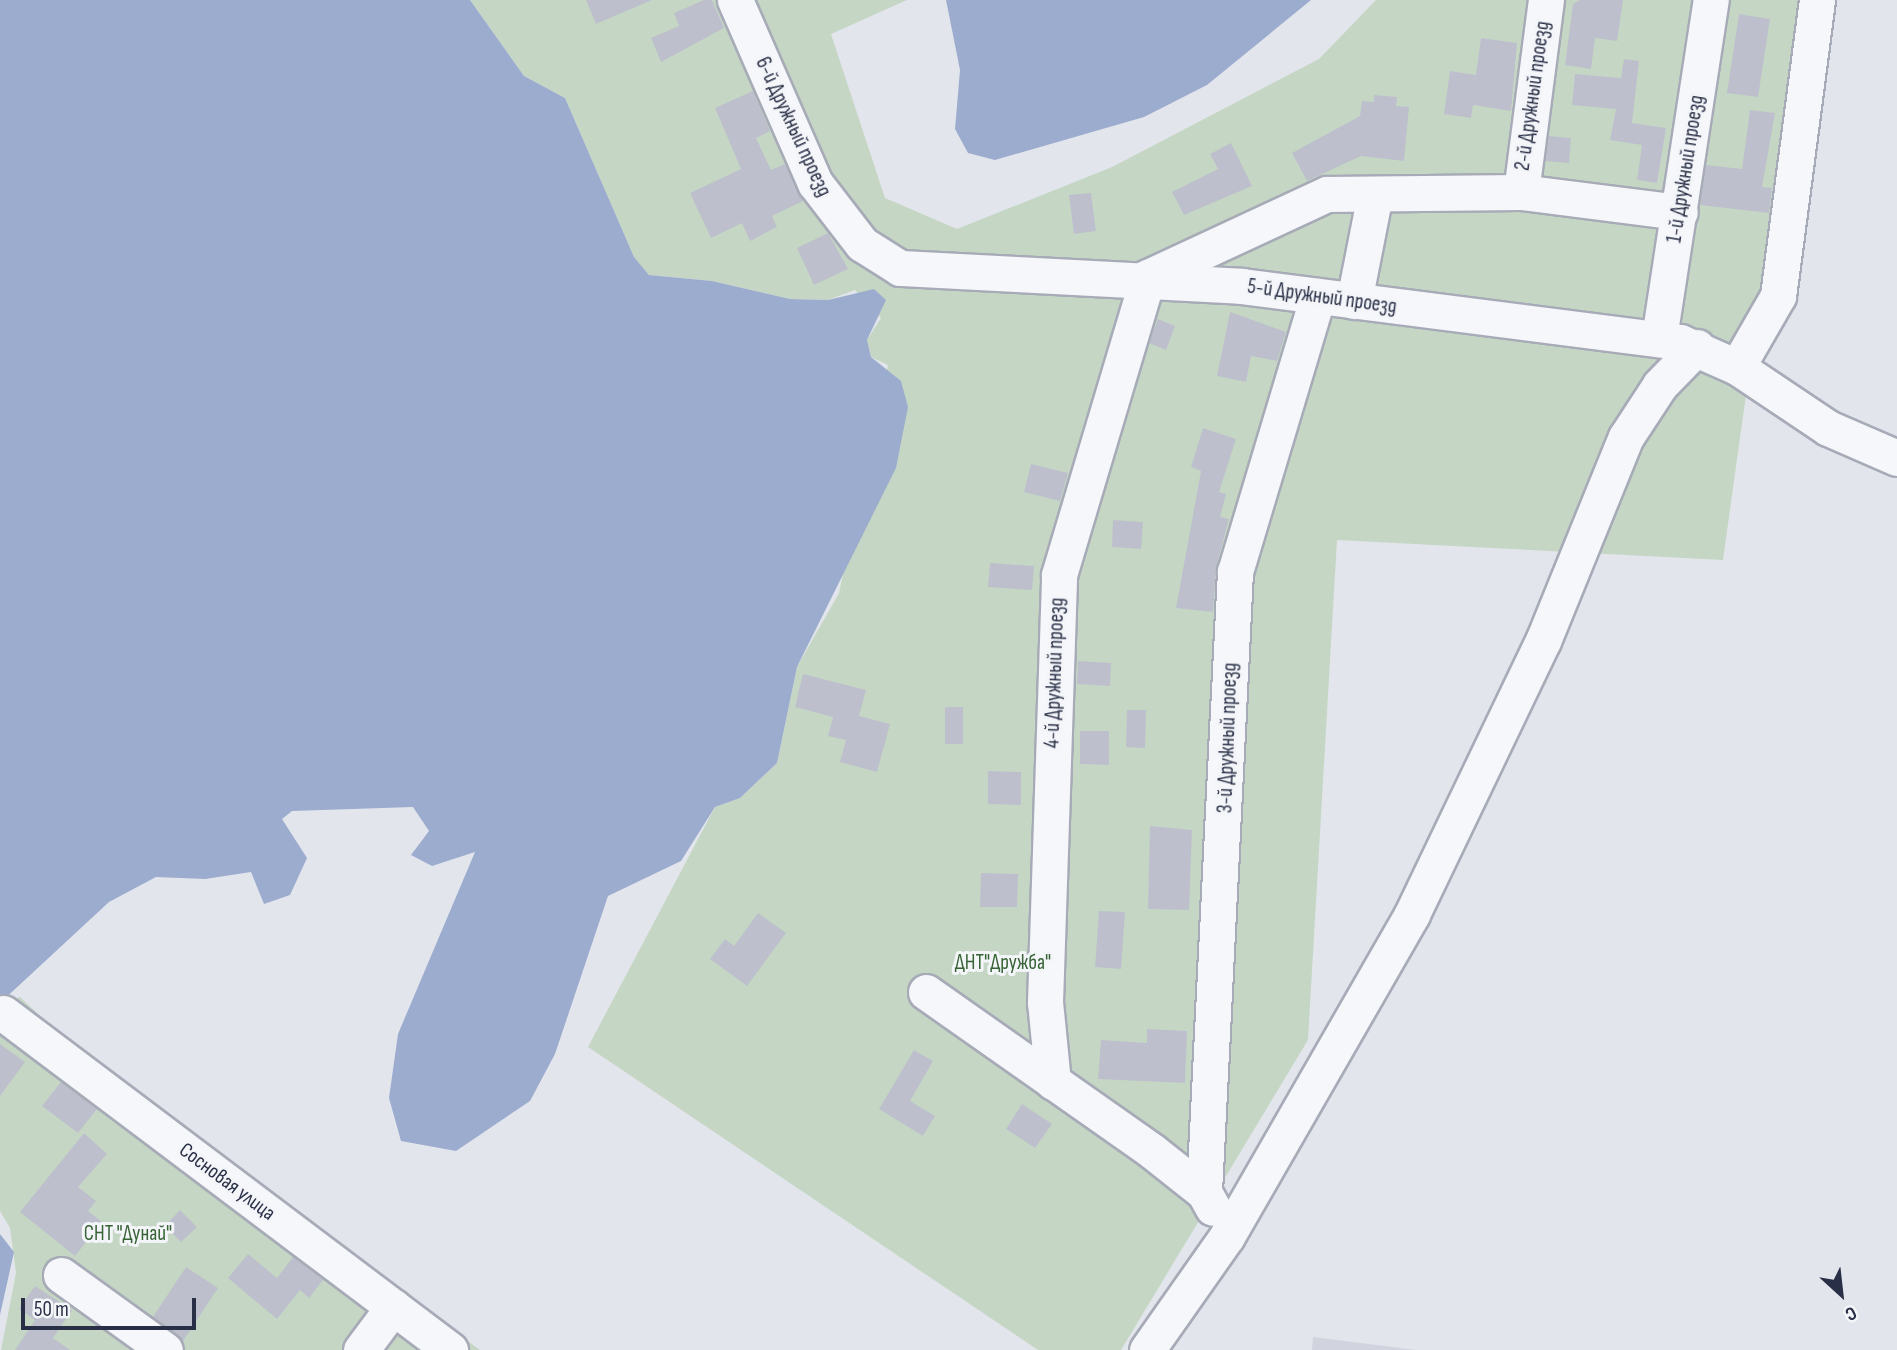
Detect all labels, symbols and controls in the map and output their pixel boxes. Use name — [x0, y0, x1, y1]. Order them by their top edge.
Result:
street label: 2-й Дружный проезд — [1510, 20, 1556, 172]
street label: 6-й Дружный проезд — [750, 53, 836, 201]
street label: 1-й Дружный проезд — [1662, 93, 1710, 245]
street label: 5-й Дружный проезд — [1246, 274, 1398, 320]
street label: 4-й Дружный проезд — [1040, 597, 1070, 749]
street label: 3-й Дружный проезд — [1213, 662, 1243, 814]
park label: ДНТ"Дружба" — [955, 950, 1051, 976]
street label: Сосновая улица — [174, 1138, 280, 1226]
park label: СНТ "Дунай" — [84, 1221, 172, 1247]
north arrow — [1806, 1259, 1876, 1329]
scale bar — [24, 1284, 200, 1328]
text: 50 m — [34, 1297, 69, 1322]
text: С — [1841, 1301, 1860, 1326]

